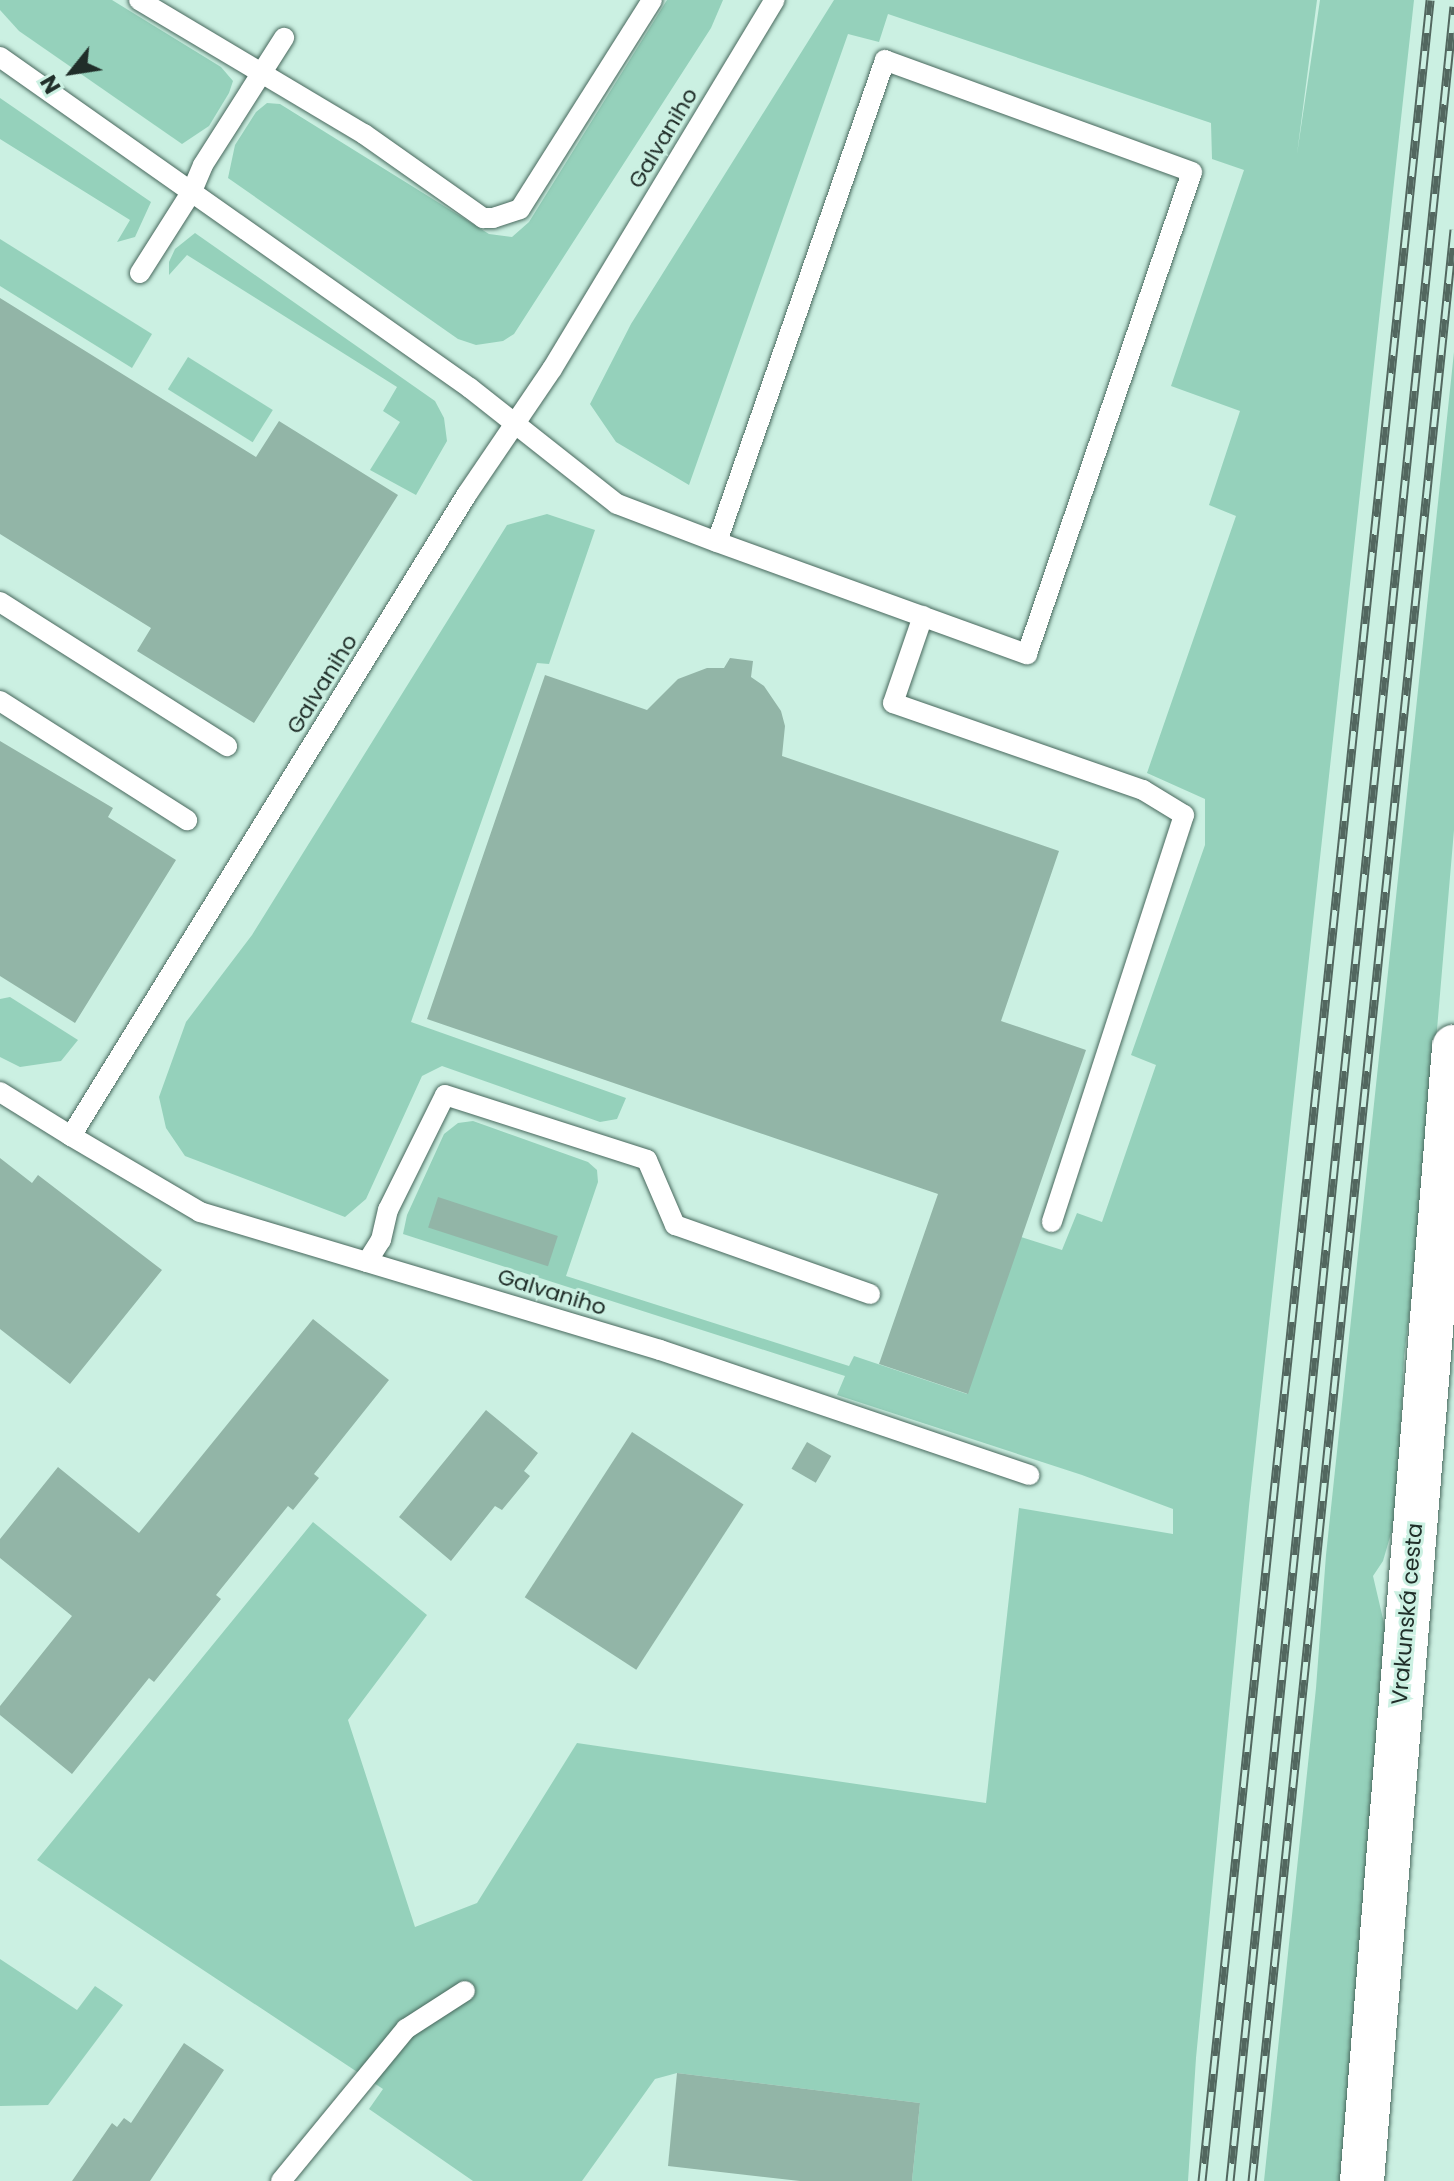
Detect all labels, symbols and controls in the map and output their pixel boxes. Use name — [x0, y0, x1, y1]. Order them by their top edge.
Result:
north arrow — [32, 32, 112, 112]
text: N — [33, 69, 68, 99]
street label: Galvaniho — [623, 83, 703, 193]
street label: Galvaniho — [281, 629, 363, 739]
street label: Galvaniho — [494, 1263, 610, 1321]
street label: Vrakunská cesta — [1386, 1522, 1428, 1706]

